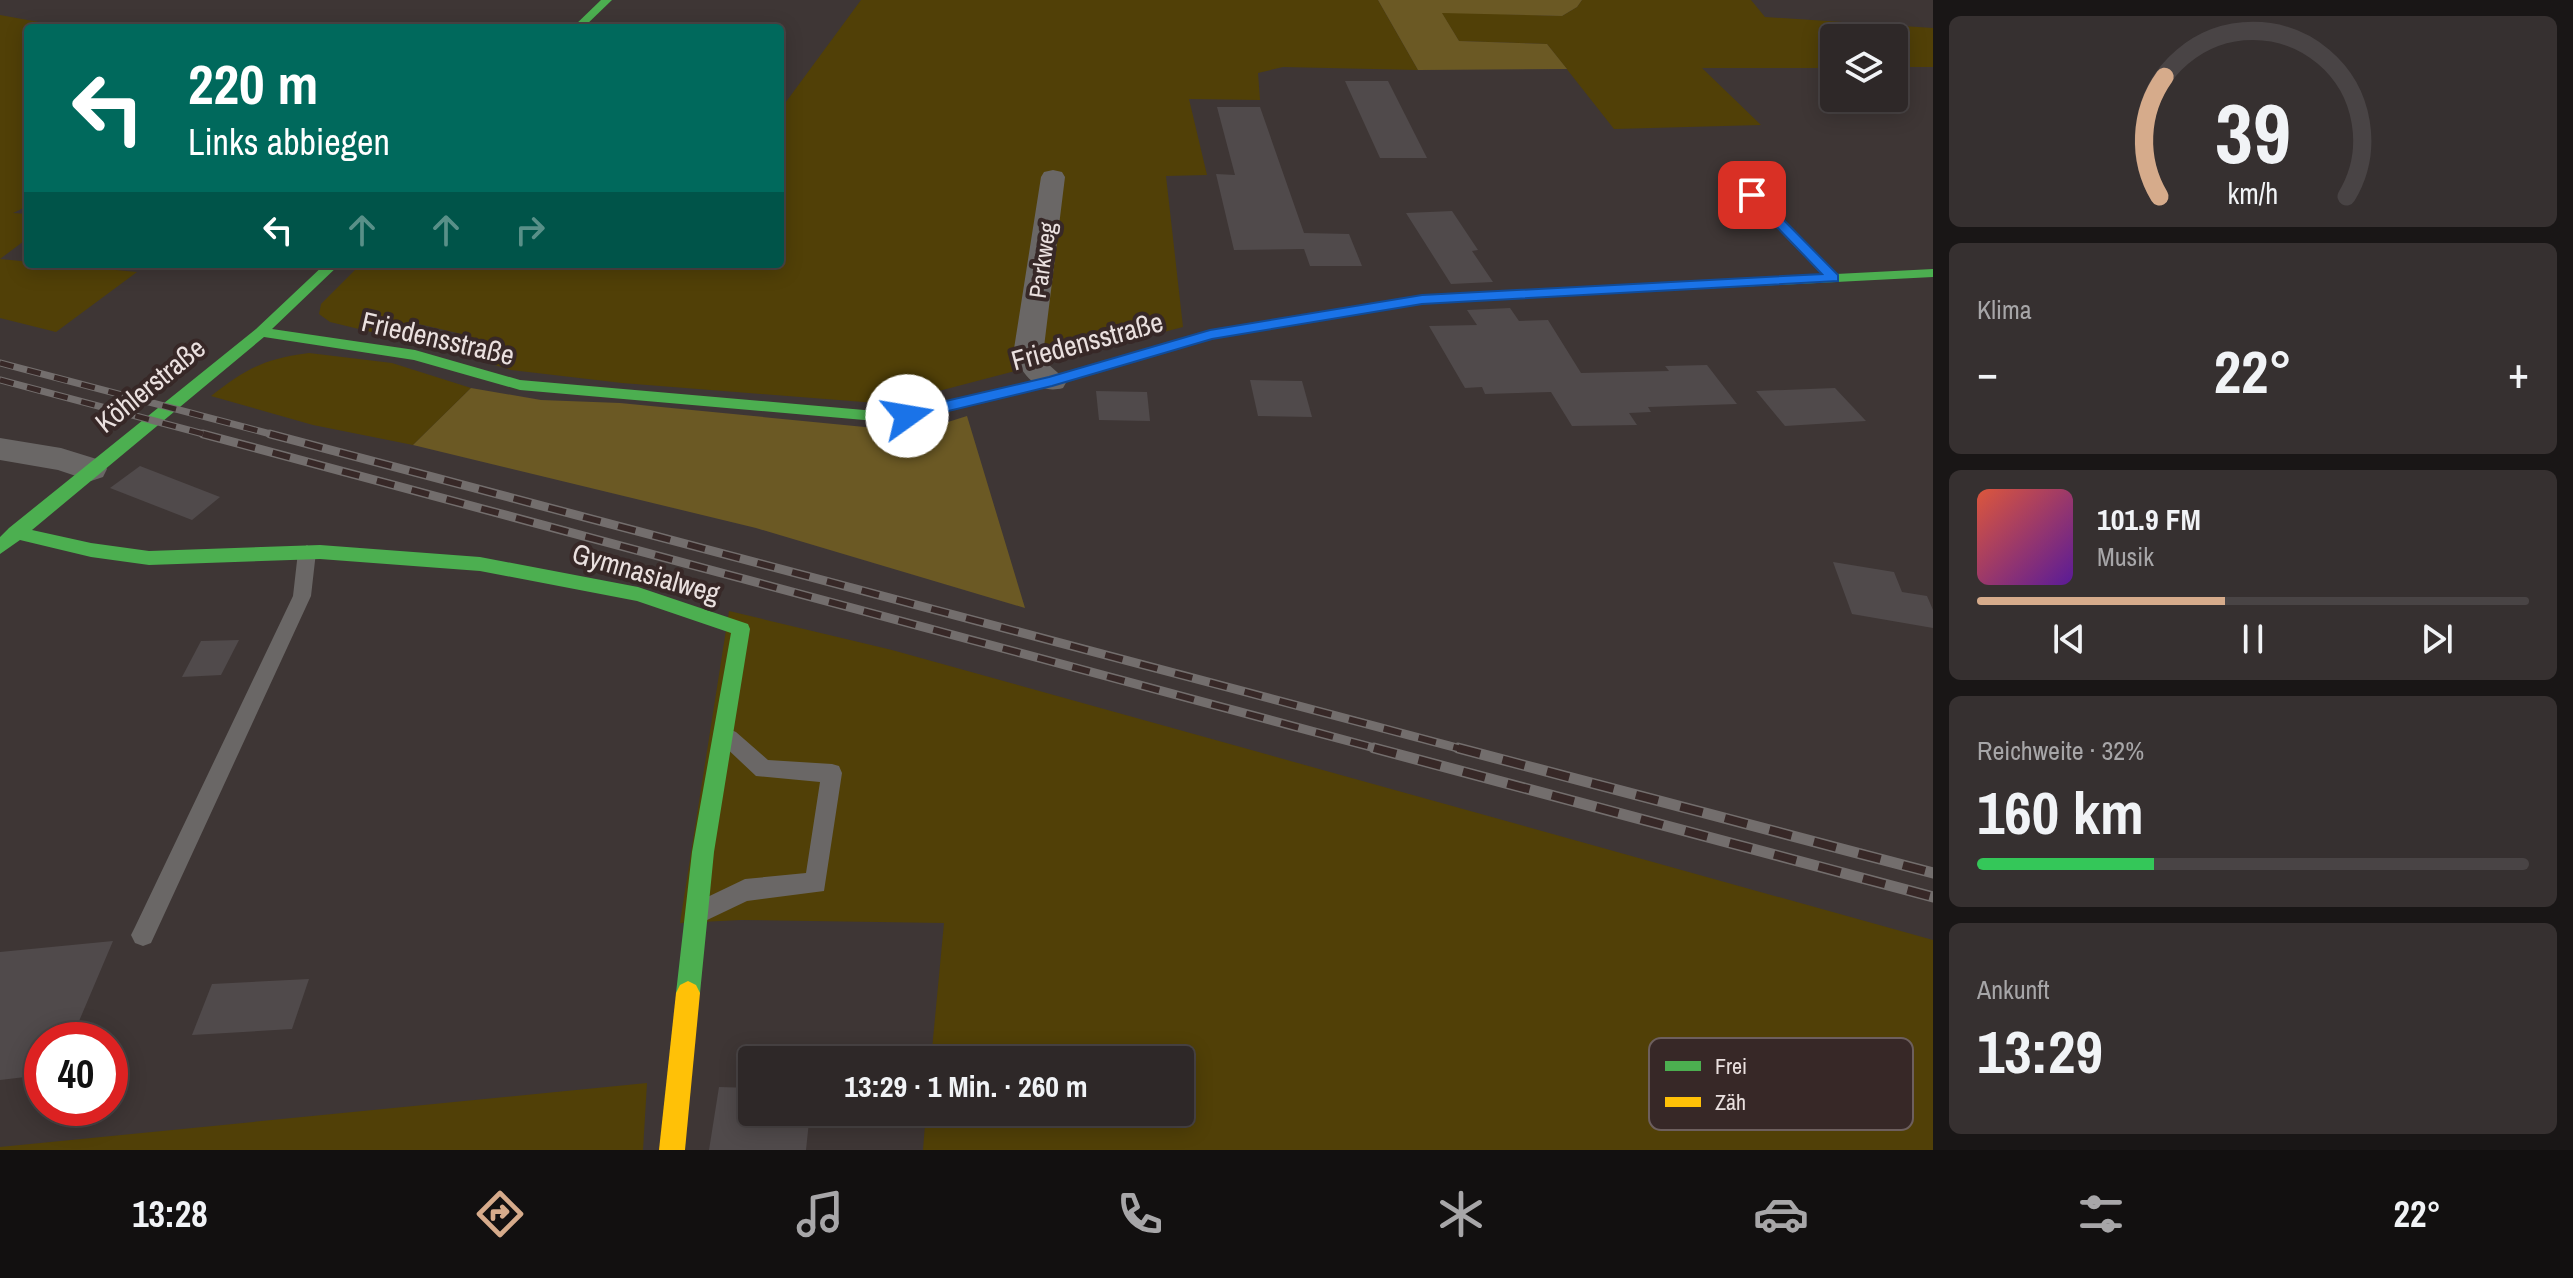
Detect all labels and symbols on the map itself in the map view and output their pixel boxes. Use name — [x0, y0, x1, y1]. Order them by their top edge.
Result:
pin — [1718, 161, 1786, 229]
street label: Parkweg — [1021, 220, 1063, 300]
street label: Friedensstraße — [358, 302, 518, 374]
street label: Friedensstraße — [1007, 302, 1167, 380]
street label: Köhlerstraße — [87, 329, 213, 441]
position arrow — [865, 374, 949, 458]
street label: Gymnasialweg — [568, 534, 724, 612]
speed limit sign: 40 — [24, 1022, 128, 1126]
legend — [1649, 1038, 1913, 1130]
text: Frei — [1715, 1051, 1747, 1081]
text: Zäh — [1715, 1087, 1746, 1117]

